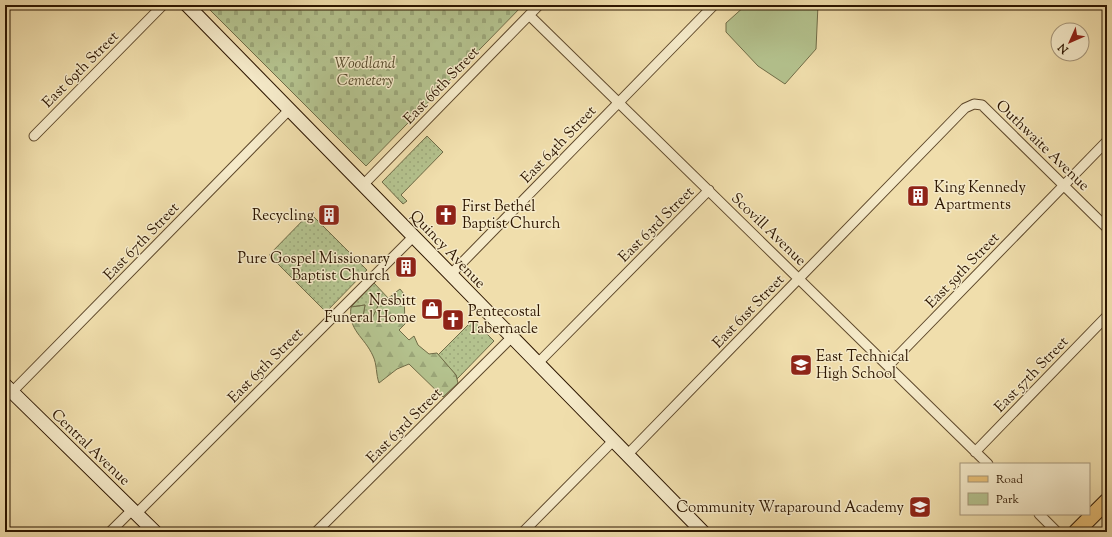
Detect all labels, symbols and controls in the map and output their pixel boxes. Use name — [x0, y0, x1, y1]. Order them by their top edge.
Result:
north arrow — [1050, 22, 1090, 62]
street label: East 69th Street — [38, 27, 124, 113]
text: N — [1055, 39, 1073, 58]
street label: East 66th Street — [399, 42, 485, 130]
park label: Woodland Cemetery — [335, 54, 396, 92]
street label: Outhwaite Avenue — [990, 96, 1093, 196]
street label: East 64th Street — [517, 102, 602, 189]
place label: King Kennedy Apartments — [934, 178, 1026, 216]
street label: East 63rd Street — [614, 182, 700, 268]
building icon: King Kennedy Apartments — [905, 183, 931, 209]
street label: Scovill Avenue — [726, 189, 810, 271]
place label: First Bethel Baptist Church — [462, 197, 561, 235]
street label: East 67th Street — [99, 198, 185, 286]
building icon: Recycling — [316, 202, 342, 228]
church icon: First Bethel Baptist Church — [433, 202, 459, 228]
place label: Recycling — [252, 206, 314, 227]
street label: Quincy Avenue — [404, 206, 490, 294]
street label: East 59th Street — [921, 228, 1005, 314]
place label: Pure Gospel Missionary Baptist Church — [237, 249, 391, 287]
building icon: Pure Gospel Missionary Baptist Church — [393, 254, 419, 280]
street label: East 61st Street — [708, 270, 790, 354]
place label: Nesbitt Funeral Home — [324, 291, 416, 329]
shop icon: Nesbitt Funeral Home — [419, 296, 445, 322]
place label: Pentecostal Tabernacle — [468, 302, 541, 340]
church icon: Pentecostal Tabernacle — [440, 307, 466, 333]
street label: East 65th Street — [224, 324, 308, 408]
street label: East 57th Street — [990, 332, 1074, 418]
place label: East Technical High School — [816, 347, 909, 385]
school or university icon: East Technical High School — [788, 352, 814, 378]
street label: East 63rd Street — [362, 383, 448, 469]
street label: Central Avenue — [46, 405, 134, 491]
legend — [960, 463, 1090, 515]
text: Road — [996, 471, 1023, 489]
text: Park — [996, 491, 1019, 509]
school or university icon: Community Wraparound Academy — [907, 494, 933, 520]
place label: Community Wraparound Academy — [676, 498, 905, 519]

